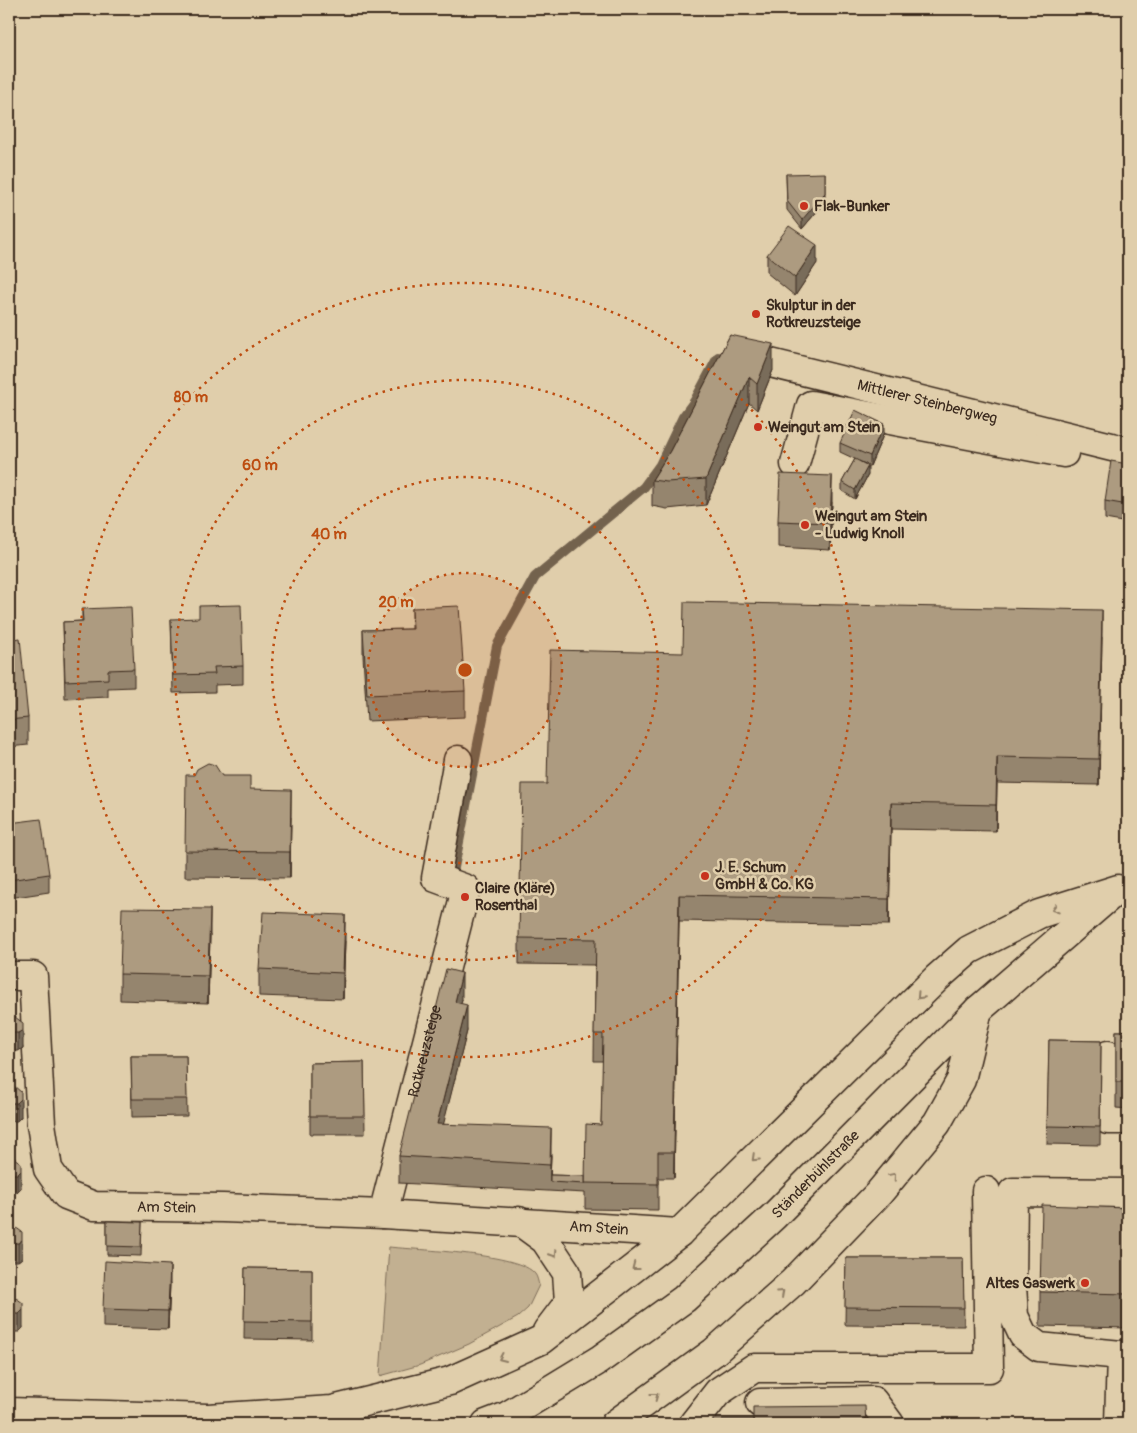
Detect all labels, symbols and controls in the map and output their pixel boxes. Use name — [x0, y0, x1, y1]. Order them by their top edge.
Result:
place label: Flak-Bunker — [814, 197, 890, 216]
marker: Flak-Bunker — [798, 200, 810, 212]
place label: Skulptur in der Rotkreuzsteige — [766, 296, 861, 332]
marker: Skulptur in der Rotkreuzsteige — [750, 308, 762, 320]
street label: Mittlerer Steinbergweg — [855, 375, 999, 428]
text: 80 m — [174, 388, 208, 407]
place label: Weingut am Stein — [768, 418, 881, 437]
marker: Weingut am Stein — [752, 421, 764, 433]
text: 60 m — [242, 456, 278, 475]
place label: Weingut am Stein - Ludwig Knoll — [815, 507, 928, 543]
marker: Weingut am Stein - Ludwig Knoll — [799, 519, 811, 531]
text: 40 m — [311, 525, 347, 544]
text: 20 m — [378, 593, 414, 612]
centre of rings — [456, 661, 474, 679]
place label: J. E. Schum GmbH & Co. KG — [715, 858, 814, 894]
marker: J. E. Schum GmbH & Co. KG — [699, 870, 711, 882]
place label: Claire (Kläre) Rosenthal — [475, 879, 555, 915]
marker: Claire (Kläre) Rosenthal — [459, 891, 471, 903]
one-way arrow — [1051, 904, 1060, 914]
one-way arrow — [917, 990, 926, 999]
street label: Rotkreuzsteige — [404, 1002, 446, 1099]
street label: Ständerbühlstraße — [767, 1125, 864, 1223]
one-way arrow — [752, 1152, 761, 1161]
one-way arrow — [887, 1173, 896, 1182]
street label: Am Stein — [137, 1197, 196, 1217]
street label: Am Stein — [569, 1216, 629, 1239]
one-way arrow — [548, 1249, 557, 1258]
one-way arrow — [632, 1261, 641, 1269]
place label: Altes Gaswerk — [986, 1274, 1076, 1293]
marker: Altes Gaswerk — [1079, 1277, 1091, 1289]
one-way arrow — [775, 1290, 784, 1299]
one-way arrow — [498, 1352, 507, 1363]
one-way arrow — [649, 1394, 658, 1402]

